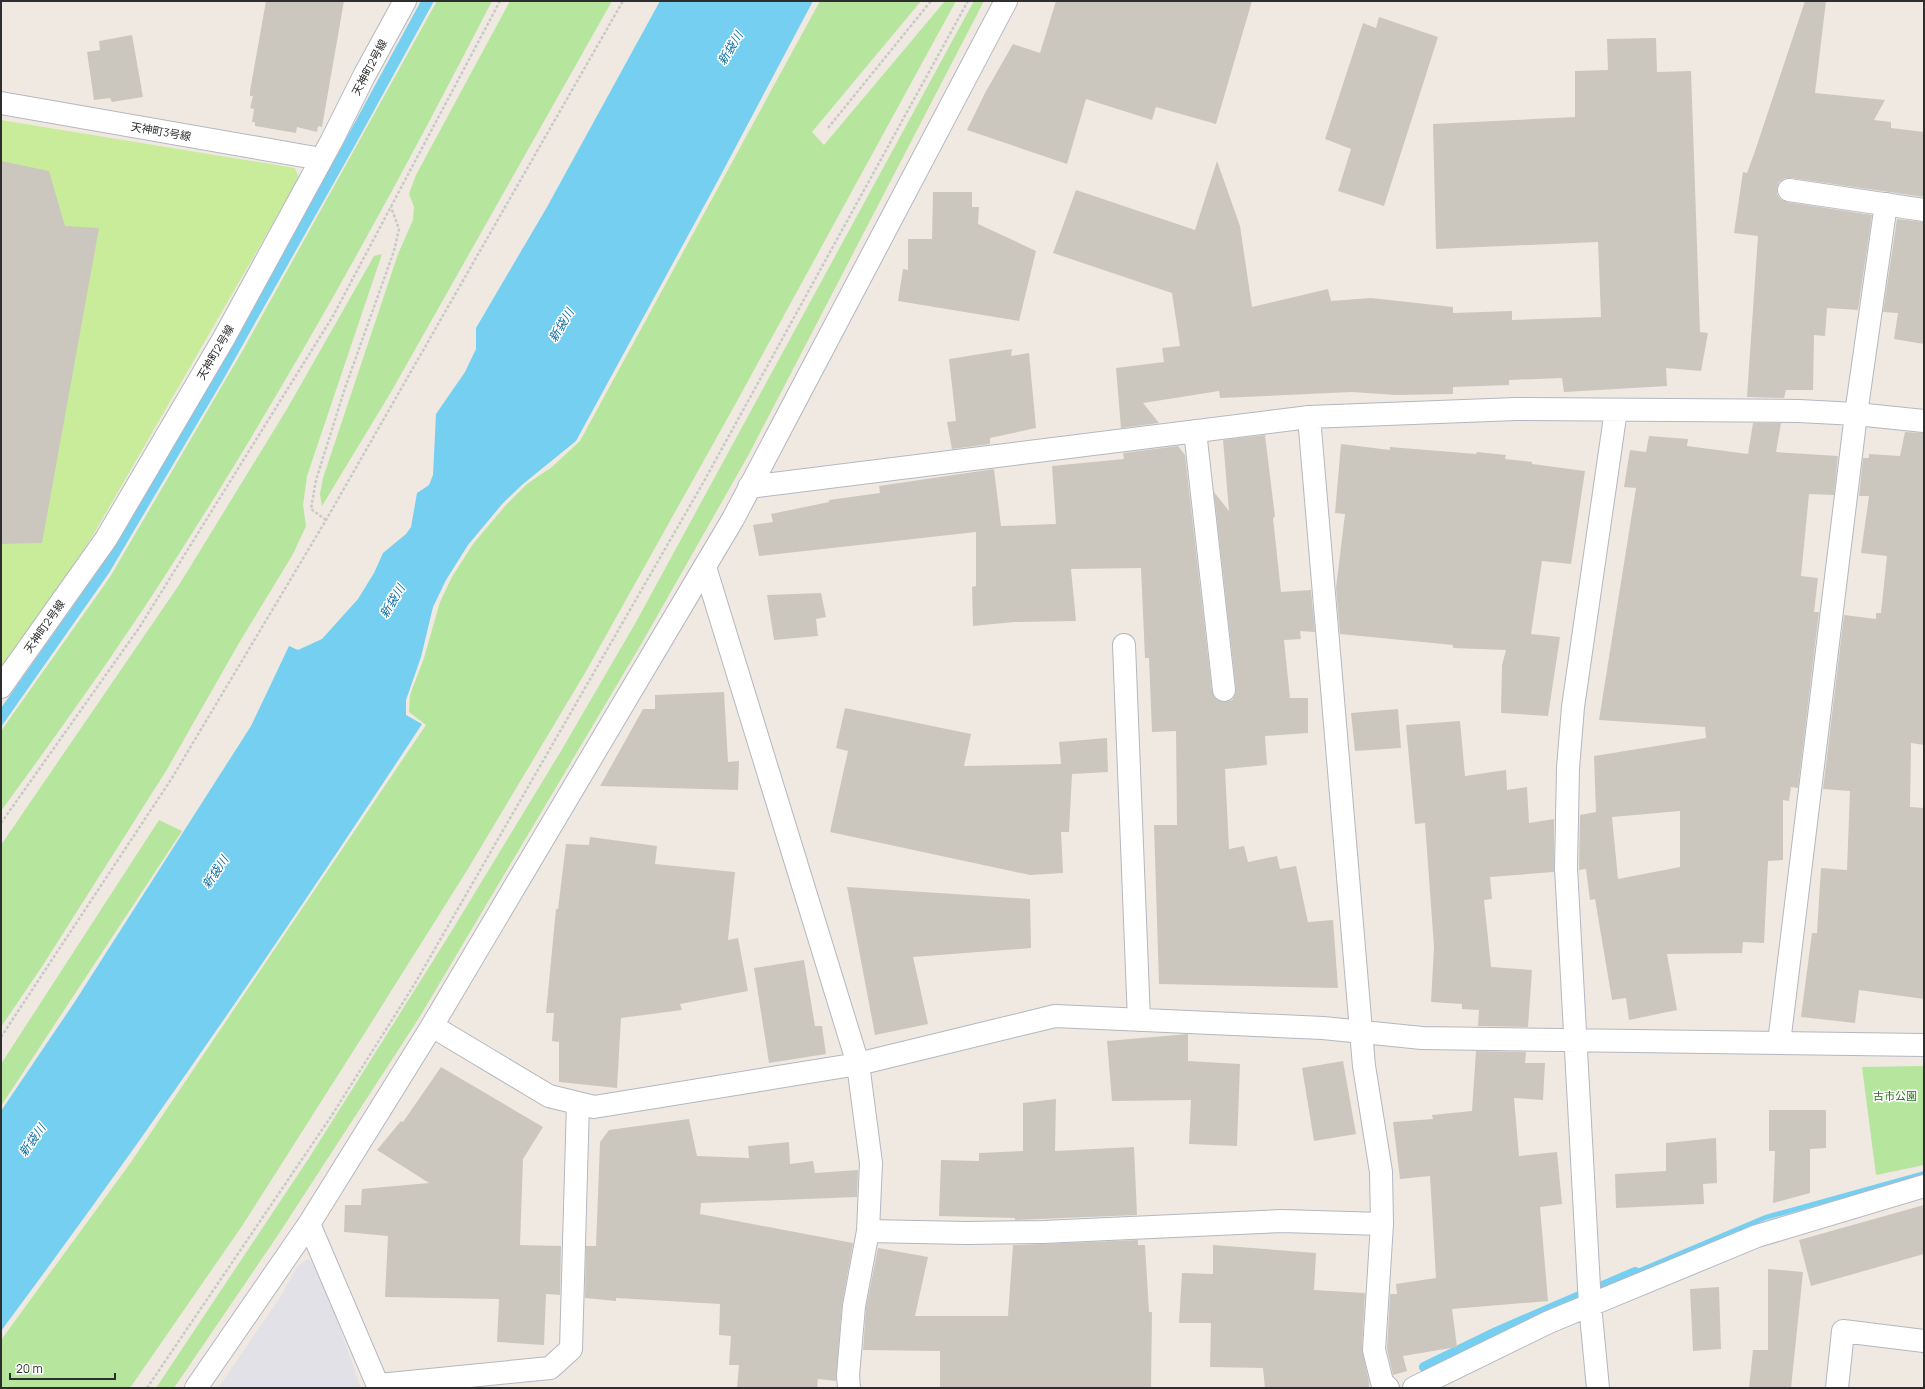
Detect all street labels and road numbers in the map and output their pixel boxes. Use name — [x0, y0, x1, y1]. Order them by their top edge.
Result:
street label: 天神町2号線 — [348, 36, 390, 98]
street label: 天神町3号線 — [130, 118, 192, 144]
street label: 天神町2号線 — [193, 322, 237, 382]
street label: 天神町2号線 — [20, 597, 68, 655]

